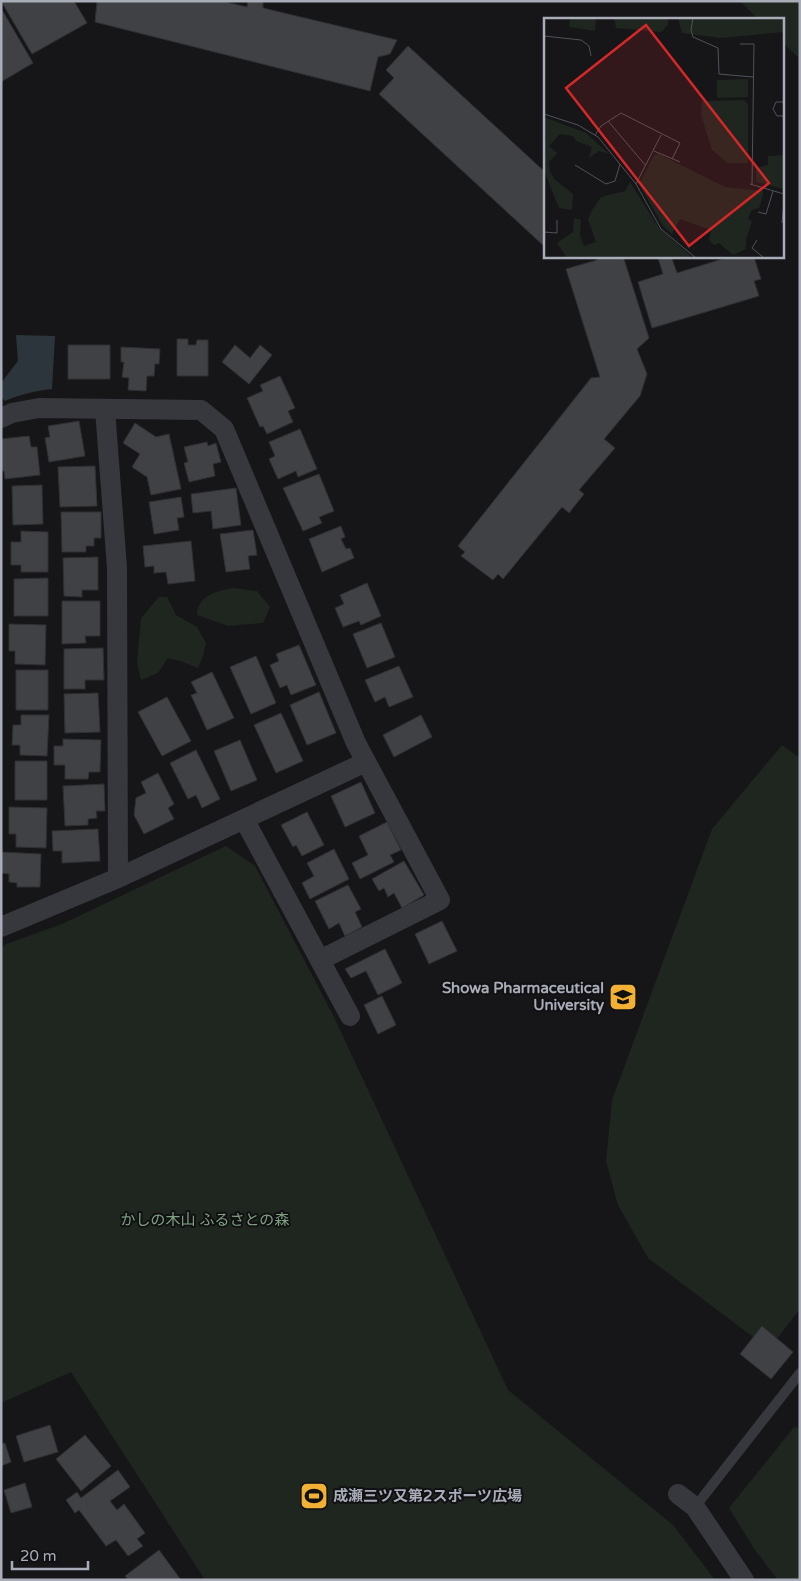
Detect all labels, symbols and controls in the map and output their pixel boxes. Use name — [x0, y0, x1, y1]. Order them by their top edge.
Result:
inset map — [544, 18, 784, 258]
place label: Showa Pharmaceutical University — [442, 979, 604, 1015]
school or university icon: Showa Pharmaceutical University — [608, 982, 638, 1012]
park label: かしの木山 ふるさとの森 — [121, 1211, 289, 1229]
sports icon: 成瀬三ツ又第2スポーツ広場 — [299, 1481, 329, 1511]
place label: 成瀬三ツ又第2スポーツ広場 — [333, 1487, 522, 1505]
scale bar — [12, 1538, 89, 1570]
text: 20 m — [20, 1547, 57, 1565]

